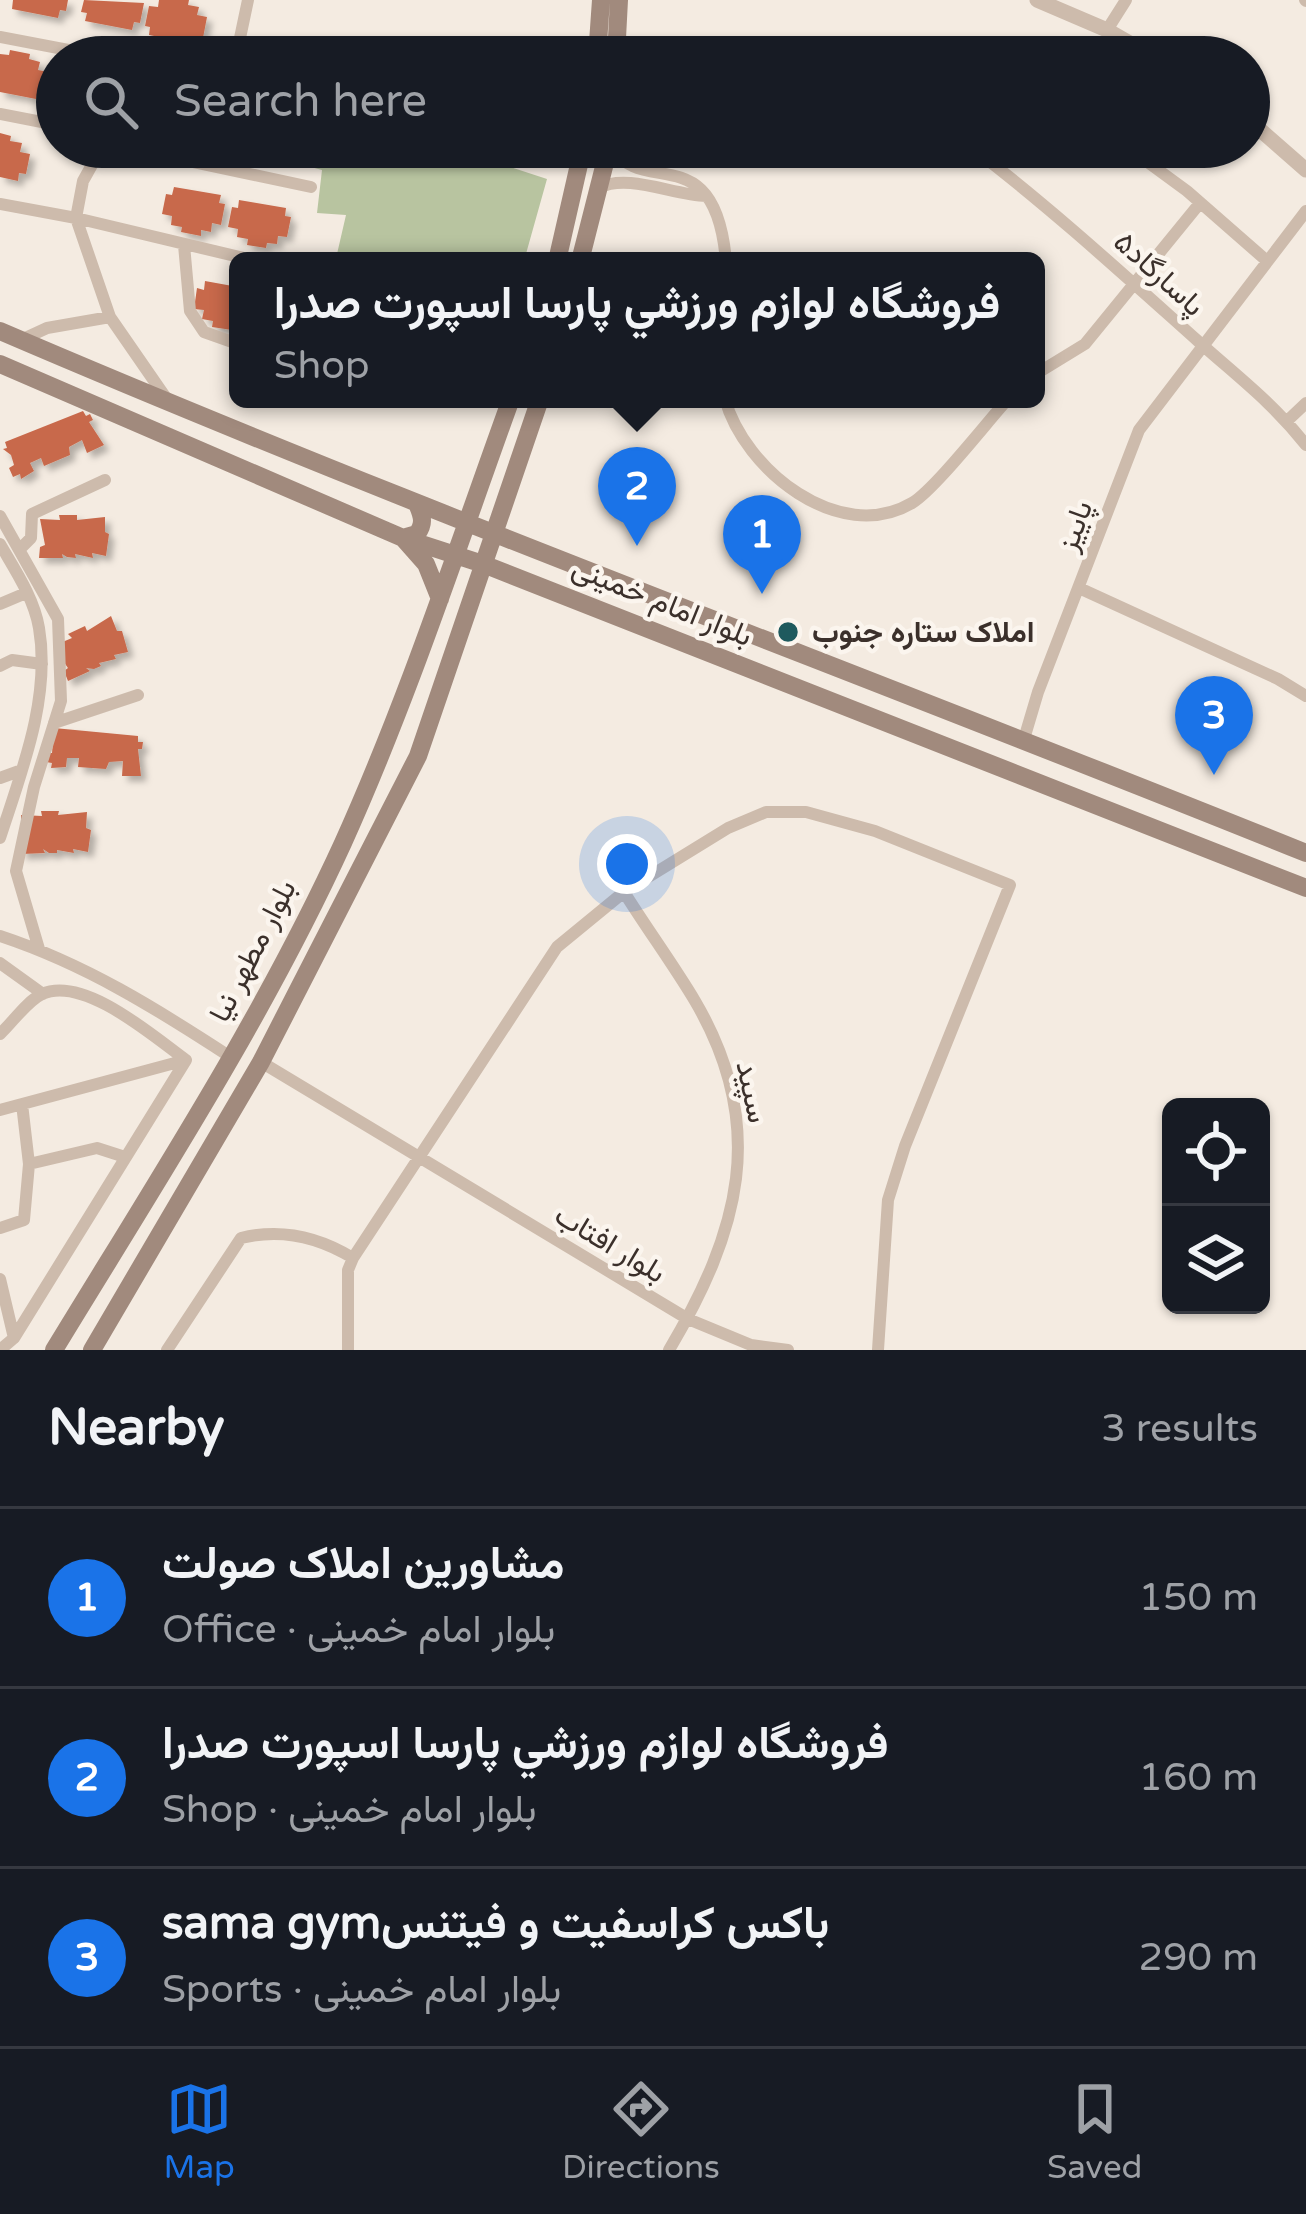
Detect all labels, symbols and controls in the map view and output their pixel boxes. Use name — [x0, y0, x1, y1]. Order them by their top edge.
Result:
search box — [36, 36, 1270, 168]
icon: search — [78, 69, 144, 135]
text: Search here — [174, 75, 427, 129]
street label: پاسارگاد۵ — [1105, 224, 1212, 325]
popup — [229, 252, 1045, 408]
text: فروشگاه لوازم ورزشي پارسا اسپورت صدرا — [274, 277, 1000, 331]
text: Shop — [274, 342, 370, 389]
pin: 2 — [598, 447, 676, 546]
pin: 1 — [723, 495, 801, 594]
street label: پاییز — [1049, 496, 1102, 558]
street label: بلوار امام خمینی — [567, 549, 757, 655]
place label: املاک ستاره جنوب — [812, 614, 1035, 651]
marker: املاک ستاره جنوب — [775, 619, 801, 645]
pin: 3 — [1175, 676, 1253, 775]
your location — [597, 834, 657, 894]
street label: بلوار مطهر نیا — [201, 874, 305, 1028]
street label: سپید — [726, 1058, 777, 1127]
map controls — [1162, 1098, 1270, 1314]
button: locate — [1162, 1098, 1270, 1206]
street label: بلوار افتاب — [548, 1196, 672, 1292]
button: layers — [1162, 1206, 1270, 1314]
text: Nearby — [48, 1397, 225, 1459]
text: 3 results — [1101, 1405, 1258, 1452]
text: مشاورین املاک صولت — [162, 1537, 564, 1591]
text: 1 — [75, 1574, 99, 1621]
text: 150 m — [1139, 1574, 1258, 1621]
text: Office · بلوار امام خمینی — [162, 1606, 555, 1653]
text: فروشگاه لوازم ورزشي پارسا اسپورت صدرا — [162, 1717, 889, 1771]
text: 2 — [75, 1754, 99, 1801]
text: 160 m — [1139, 1754, 1258, 1801]
text: Shop · بلوار امام خمینی — [162, 1786, 536, 1833]
text: sama gymباکس کراسفیت و فیتنس — [162, 1897, 829, 1951]
text: 3 — [75, 1934, 99, 1981]
text: 290 m — [1139, 1934, 1258, 1981]
text: Sports · بلوار امام خمینی — [162, 1966, 561, 2013]
tab: Map — [164, 2076, 235, 2187]
tab: Directions — [562, 2076, 720, 2187]
tab: Saved — [1047, 2076, 1142, 2187]

